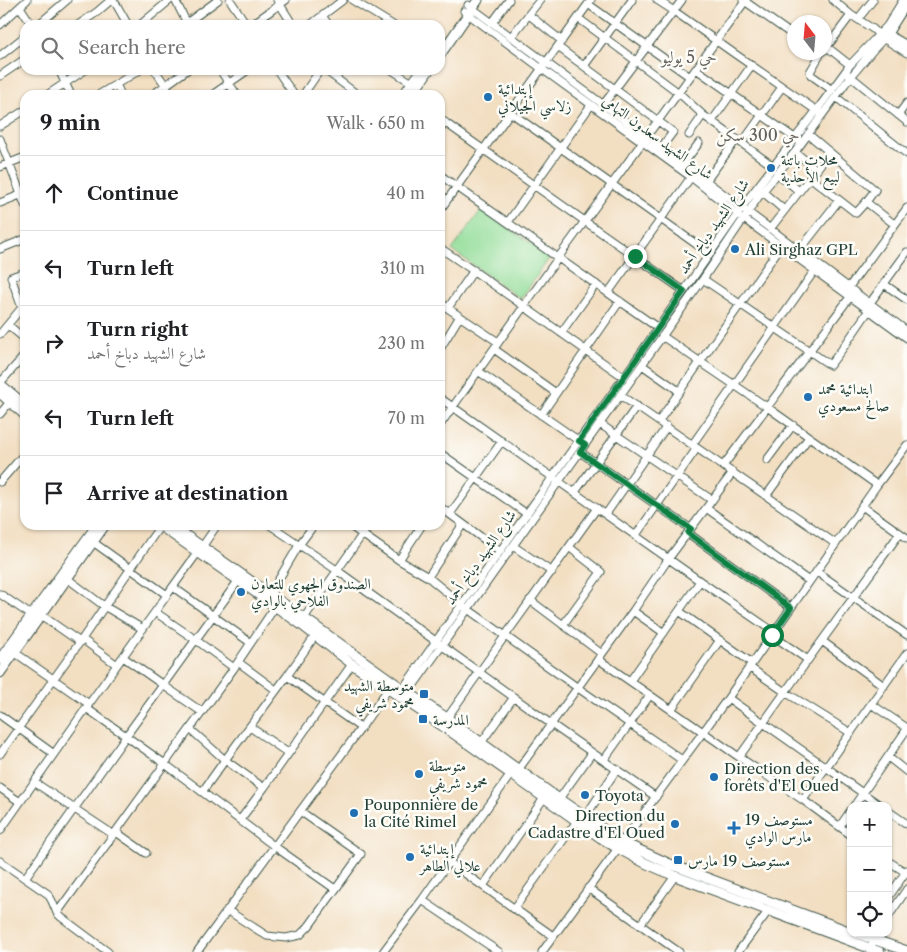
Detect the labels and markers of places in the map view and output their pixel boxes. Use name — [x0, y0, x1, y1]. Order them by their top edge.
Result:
place label: إبتدائية زلاسي الجيلاني — [498, 79, 571, 120]
marker: إبتدائية زلاسي الجيلاني — [482, 91, 494, 103]
place label: محلات باتنة لبيع الأحذية — [781, 150, 840, 191]
marker: محلات باتنة لبيع الأحذية — [765, 162, 777, 174]
place label: Ali Sirghaz GPL — [744, 240, 858, 259]
marker: Ali Sirghaz GPL — [729, 243, 741, 255]
place label: ابتدائية محمد صالح مسعودي — [818, 379, 890, 420]
marker: ابتدائية محمد صالح مسعودي — [802, 391, 814, 403]
place label: الصندوق الجهوي للتعاون الفلاحي بالوادي — [251, 574, 371, 613]
marker: الصندوق الجهوي للتعاون الفلاحي بالوادي — [235, 586, 247, 598]
place label: متوسطة الشهيد محمود شريفي — [344, 676, 414, 717]
marker: متوسطة الشهيد محمود شريفي — [418, 688, 430, 700]
place label: المدرسة — [433, 710, 469, 729]
marker: المدرسة — [417, 713, 429, 725]
place label: متوسطة محمود شريفي — [429, 756, 488, 797]
place label: Direction des forêts d'El Oued — [724, 759, 839, 795]
marker: متوسطة محمود شريفي — [413, 768, 425, 780]
marker: Direction des forêts d'El Oued — [708, 771, 720, 783]
place label: Toyota — [595, 786, 644, 805]
marker: Toyota — [579, 789, 591, 801]
place label: Pouponnière de la Cité Rimel — [364, 795, 478, 831]
place label: Direction du Cadastre d'El Oued — [528, 806, 665, 842]
marker: Pouponnière de la Cité Rimel — [348, 807, 360, 819]
place label: مستوصف 19 مارس الوادي — [745, 810, 813, 849]
marker: Direction du Cadastre d'El Oued — [669, 818, 681, 830]
marker: مستوصف 19 مارس الوادي — [727, 821, 741, 835]
place label: إبتدائية علالي الطاهر — [418, 839, 481, 878]
marker: إبتدائية علالي الطاهر — [404, 851, 416, 863]
place label: مستوصف 19 مارس — [688, 851, 790, 870]
marker: مستوصف 19 مارس — [672, 854, 684, 866]

